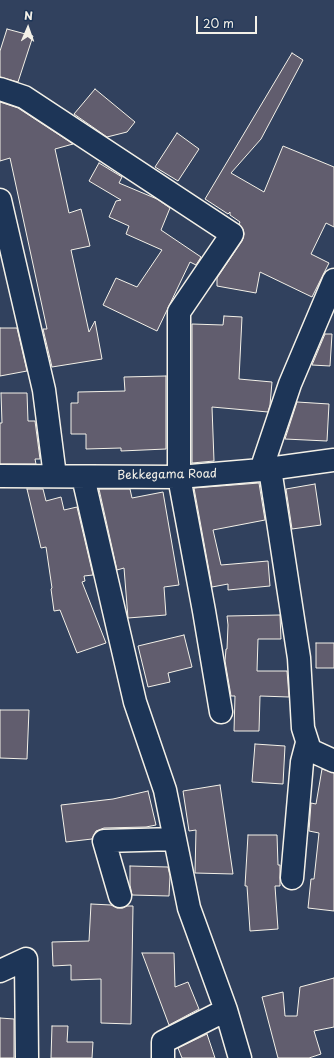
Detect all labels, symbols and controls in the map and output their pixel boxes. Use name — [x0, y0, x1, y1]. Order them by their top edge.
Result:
text: N — [24, 7, 33, 24]
north arrow — [8, 8, 48, 48]
scale bar — [198, 8, 259, 34]
text: 20 m — [203, 14, 234, 32]
street label: Bekkegama Road — [117, 467, 217, 483]

